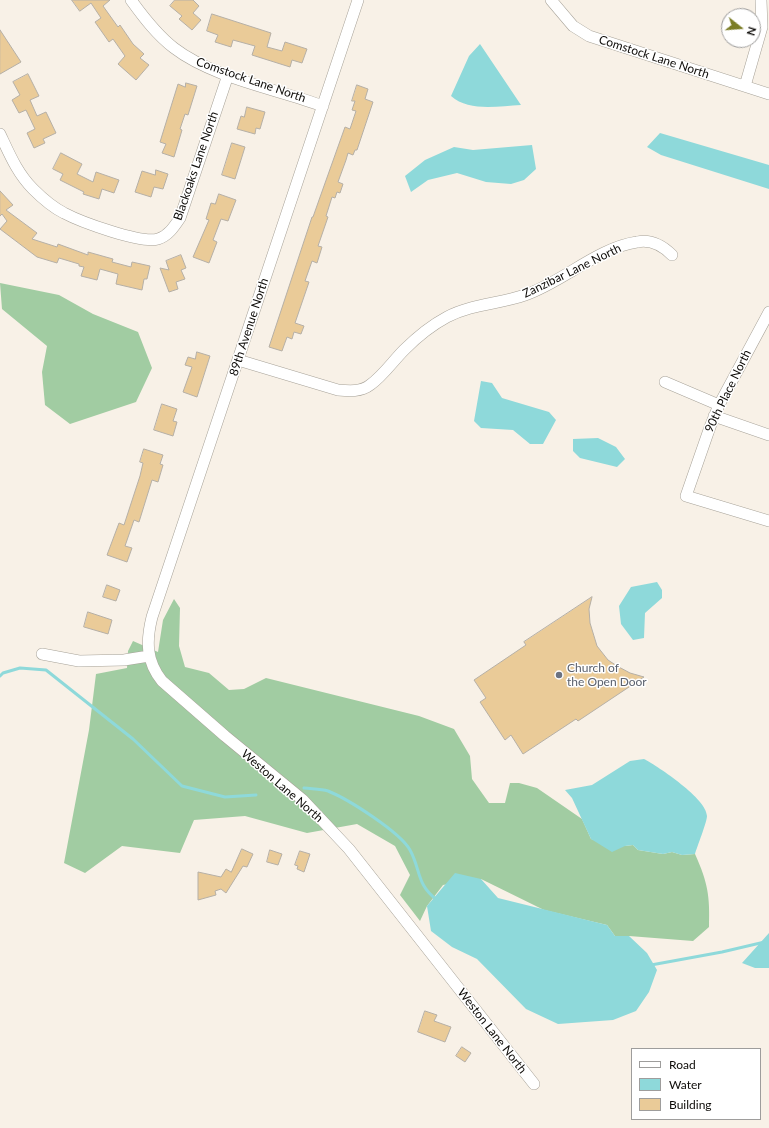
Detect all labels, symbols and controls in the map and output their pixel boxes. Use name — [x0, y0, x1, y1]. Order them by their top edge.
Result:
north arrow — [721, 8, 761, 48]
text: N — [745, 25, 759, 37]
street label: Comstock Lane North — [597, 32, 711, 82]
street label: Comstock Lane North — [194, 54, 308, 106]
street label: Blackoaks Lane North — [171, 110, 221, 222]
street label: Zanzibar Lane North — [520, 241, 624, 301]
street label: 89th Avenue North — [226, 276, 272, 378]
street label: 90th Place North — [702, 347, 754, 435]
place label: Church of the Open Door — [567, 661, 647, 689]
marker: Church of the Open Door — [554, 670, 564, 680]
street label: Weston Lane North — [238, 747, 326, 825]
street label: Weston Lane North — [454, 986, 530, 1076]
legend — [631, 1048, 761, 1120]
text: Road — [669, 1057, 696, 1072]
text: Water — [669, 1077, 702, 1092]
text: Building — [669, 1097, 712, 1112]

